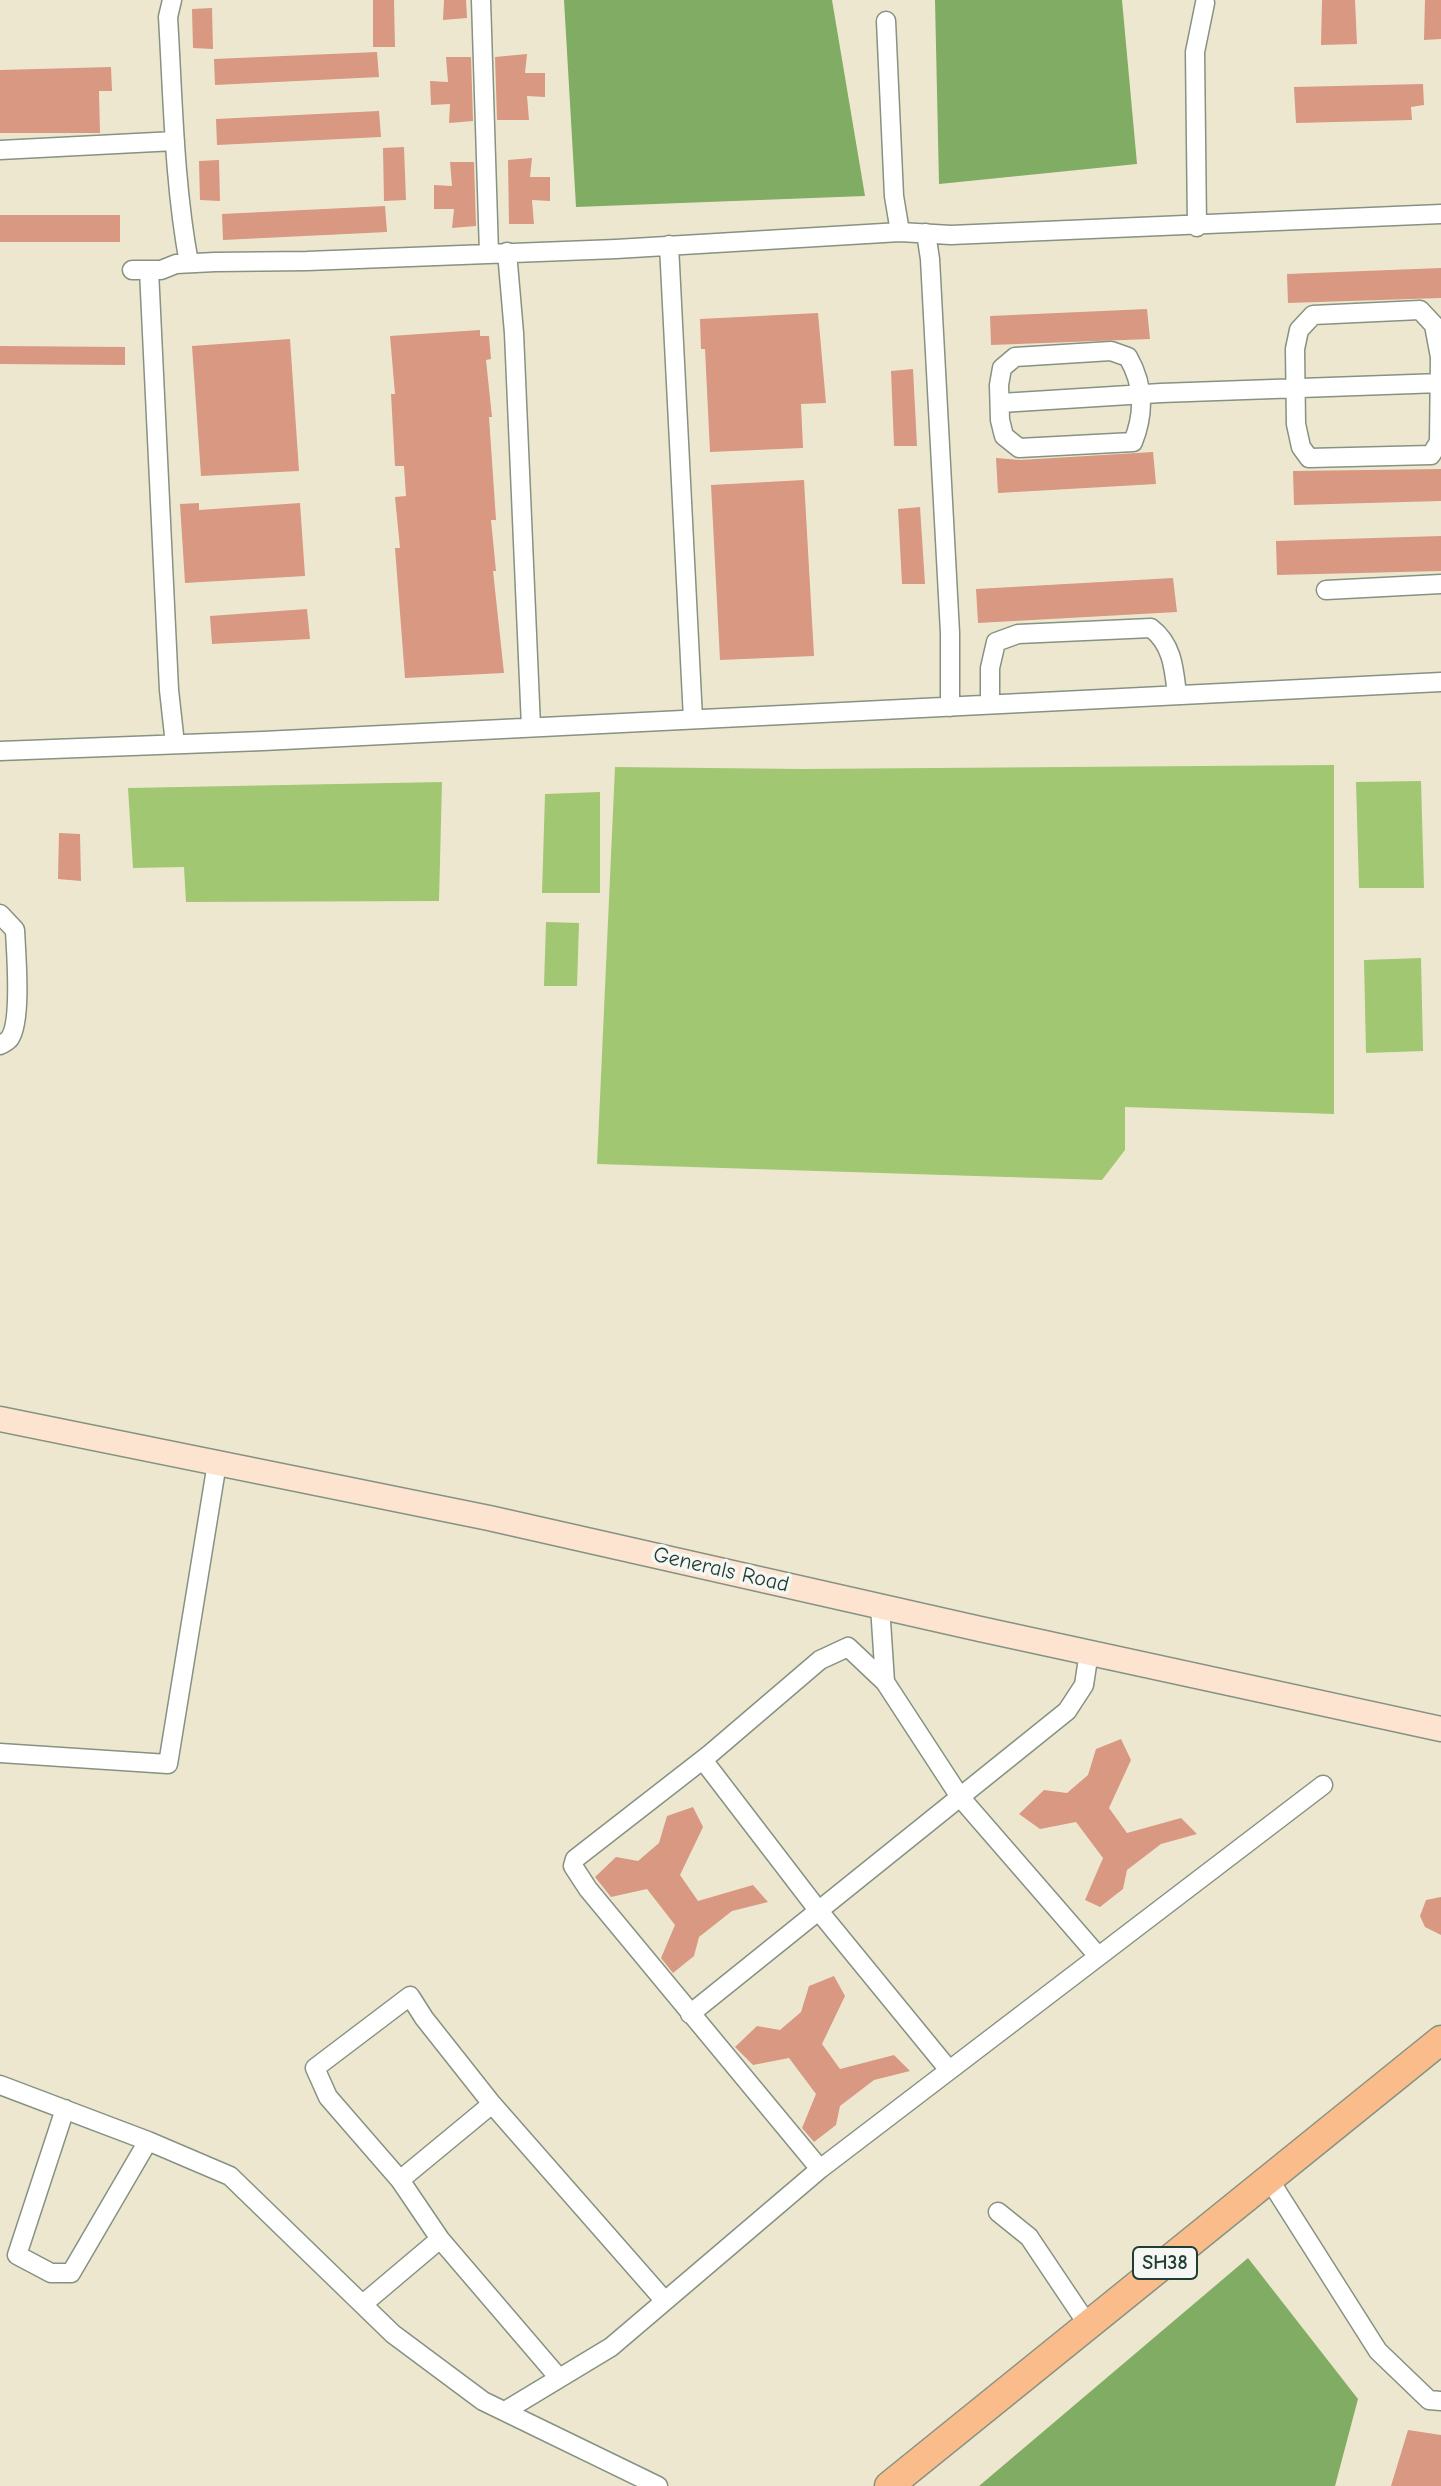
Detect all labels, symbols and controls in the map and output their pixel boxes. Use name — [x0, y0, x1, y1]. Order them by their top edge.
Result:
street label: Generals Road — [651, 1542, 791, 1598]
road number: SH38 — [1133, 2247, 1197, 2279]

